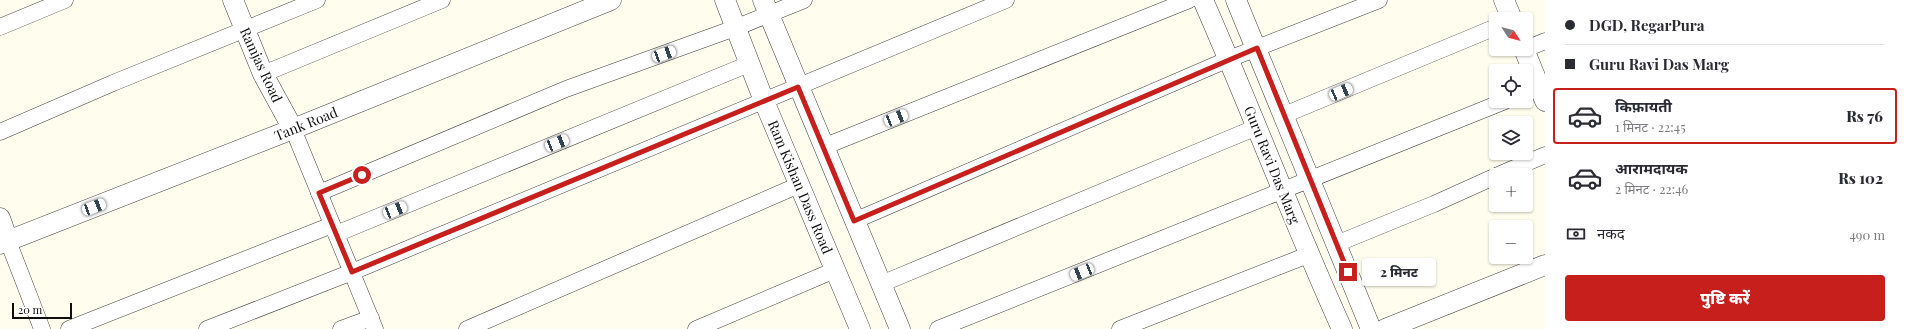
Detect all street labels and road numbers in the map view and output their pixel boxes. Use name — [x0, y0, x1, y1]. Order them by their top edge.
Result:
street label: Ramjas Road — [236, 24, 287, 105]
street label: Tank Road — [271, 102, 340, 145]
street label: Guru Ravi Das Marg — [1240, 103, 1305, 227]
street label: Ram Kishan Dass Road — [764, 117, 837, 257]

